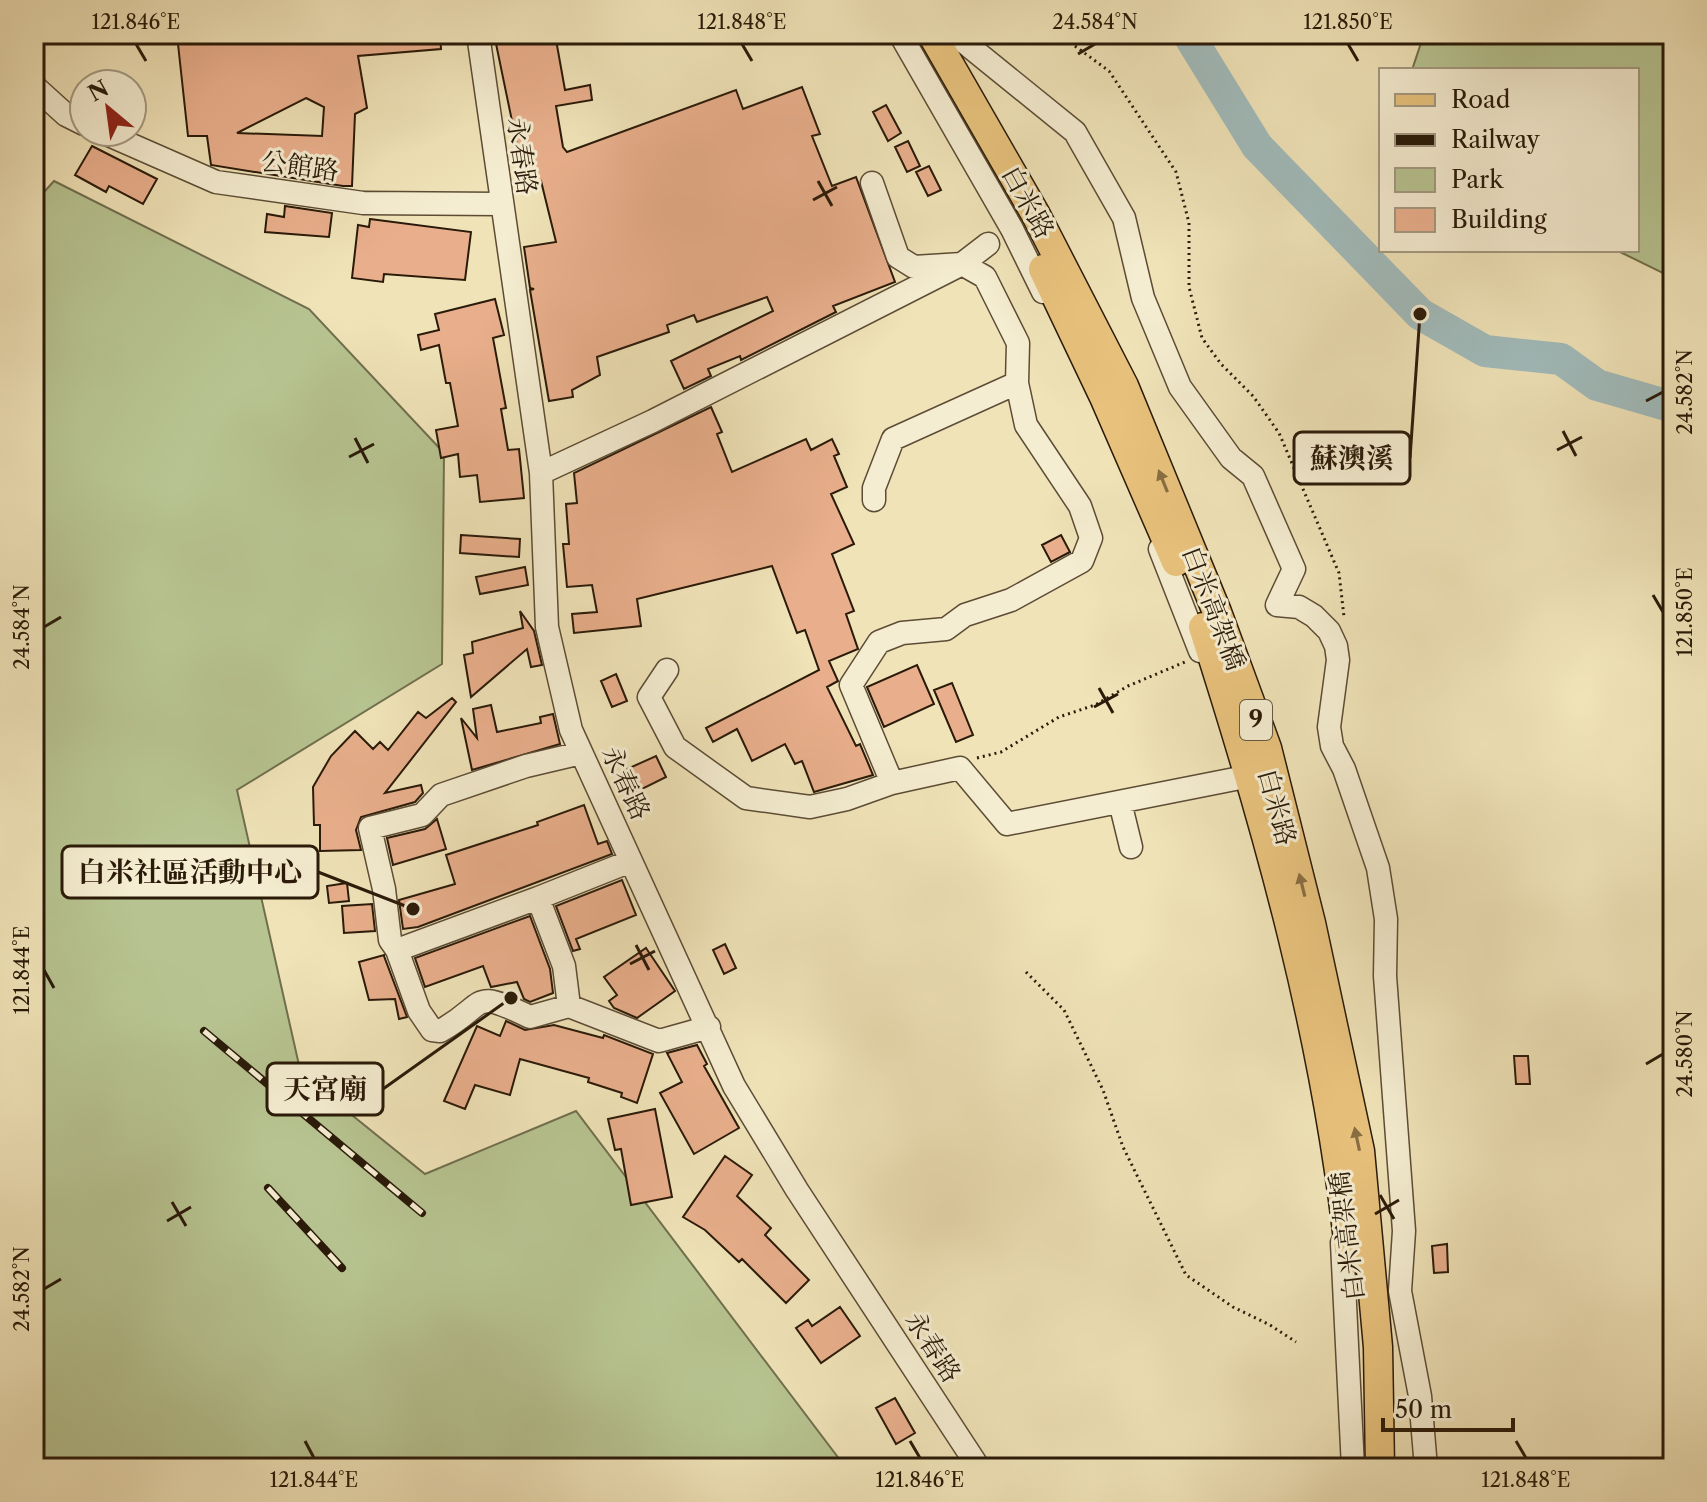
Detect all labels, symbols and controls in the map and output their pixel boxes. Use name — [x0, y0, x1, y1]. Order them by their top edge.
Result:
text: 121.846°E — [92, 10, 180, 34]
text: 121.848°E — [697, 10, 787, 34]
text: 24.584°N — [1052, 10, 1138, 34]
text: 121.850°E — [1303, 10, 1393, 34]
north arrow — [68, 68, 148, 148]
legend — [1379, 68, 1639, 252]
text: N — [84, 75, 113, 107]
text: Road — [1451, 85, 1511, 114]
street label: 永春路 — [501, 115, 543, 197]
text: Railway — [1451, 125, 1541, 154]
street label: 公館路 — [259, 145, 341, 187]
street label: 白米路 — [995, 160, 1061, 244]
text: Park — [1451, 165, 1504, 194]
text: Building — [1451, 205, 1547, 234]
text: 24.582°N — [1673, 349, 1697, 435]
callout: 蘇澳溪 — [1294, 432, 1410, 484]
text: 蘇澳溪 — [1310, 441, 1394, 475]
one-way arrow — [1157, 469, 1170, 493]
street label: 白米高架橋 — [1176, 542, 1252, 674]
text: 121.850°E — [1673, 567, 1697, 657]
text: 24.584°N — [10, 584, 34, 670]
road number: 9 — [1240, 700, 1272, 740]
street label: 永春路 — [595, 741, 657, 825]
street label: 白米路 — [1251, 765, 1303, 849]
callout: 白米社區活動中心 — [62, 846, 318, 898]
text: 白米社區活動中心 — [78, 855, 302, 889]
one-way arrow — [1295, 873, 1307, 898]
text: 121.844°E — [10, 926, 34, 1014]
text: 24.580°N — [1673, 1011, 1697, 1097]
callout: 天宮廟 — [267, 1063, 383, 1115]
text: 天宮廟 — [283, 1072, 367, 1106]
one-way arrow — [1350, 1126, 1363, 1151]
street label: 白米高架橋 — [1323, 1170, 1371, 1302]
text: 24.582°N — [10, 1246, 34, 1332]
street label: 永春路 — [898, 1306, 968, 1388]
scale bar — [1383, 1382, 1513, 1432]
text: 50 m — [1395, 1395, 1452, 1424]
text: 121.844°E — [270, 1468, 358, 1492]
text: 121.846°E — [876, 1468, 964, 1492]
text: 121.848°E — [1481, 1468, 1571, 1492]

